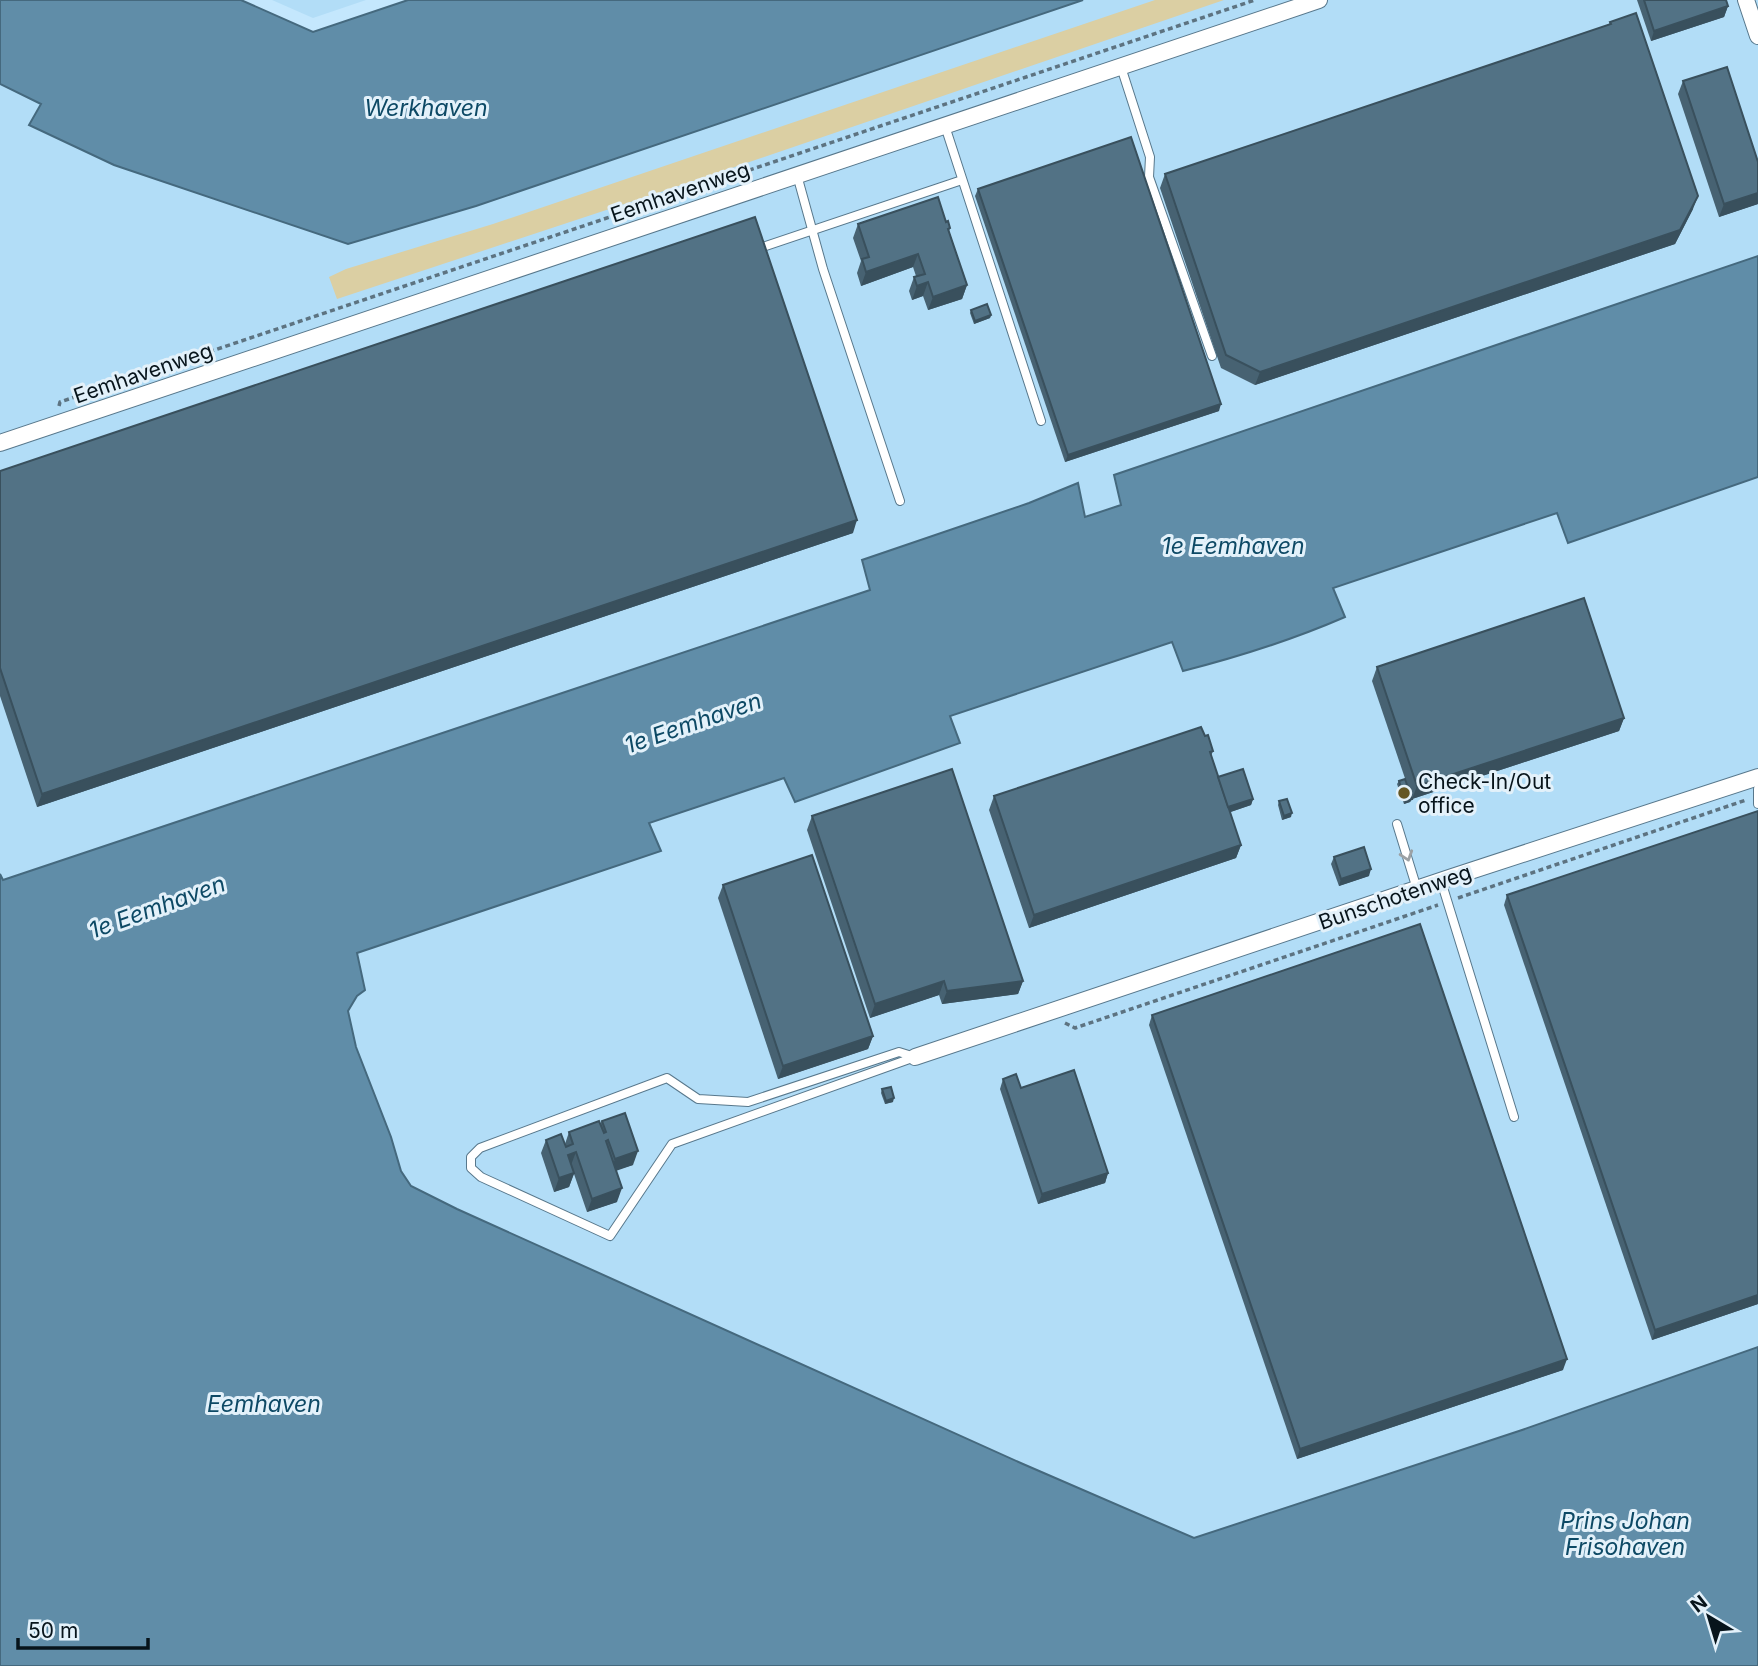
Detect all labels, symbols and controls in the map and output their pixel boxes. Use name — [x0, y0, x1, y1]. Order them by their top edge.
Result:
water label: Werkhaven — [364, 94, 488, 122]
street label: Eemhavenweg — [607, 157, 753, 227]
street label: Eemhavenweg — [70, 338, 216, 408]
water label: 1e Eemhaven — [1162, 532, 1305, 560]
water label: 1e Eemhaven — [621, 686, 765, 760]
place label: Check-In/Out office — [1418, 769, 1551, 818]
marker: Check-In/Out office — [1396, 785, 1412, 801]
one-way arrow — [1399, 850, 1413, 862]
street label: Bunschotenweg — [1315, 859, 1475, 935]
water label: 1e Eemhaven — [85, 869, 229, 945]
water label: Eemhaven — [207, 1390, 321, 1418]
water label: Prins Johan Frisohaven — [1560, 1507, 1690, 1561]
north arrow — [1674, 1582, 1744, 1652]
text: N — [1686, 1590, 1712, 1618]
scale bar — [18, 1606, 147, 1650]
text: 50 m — [28, 1618, 78, 1643]

